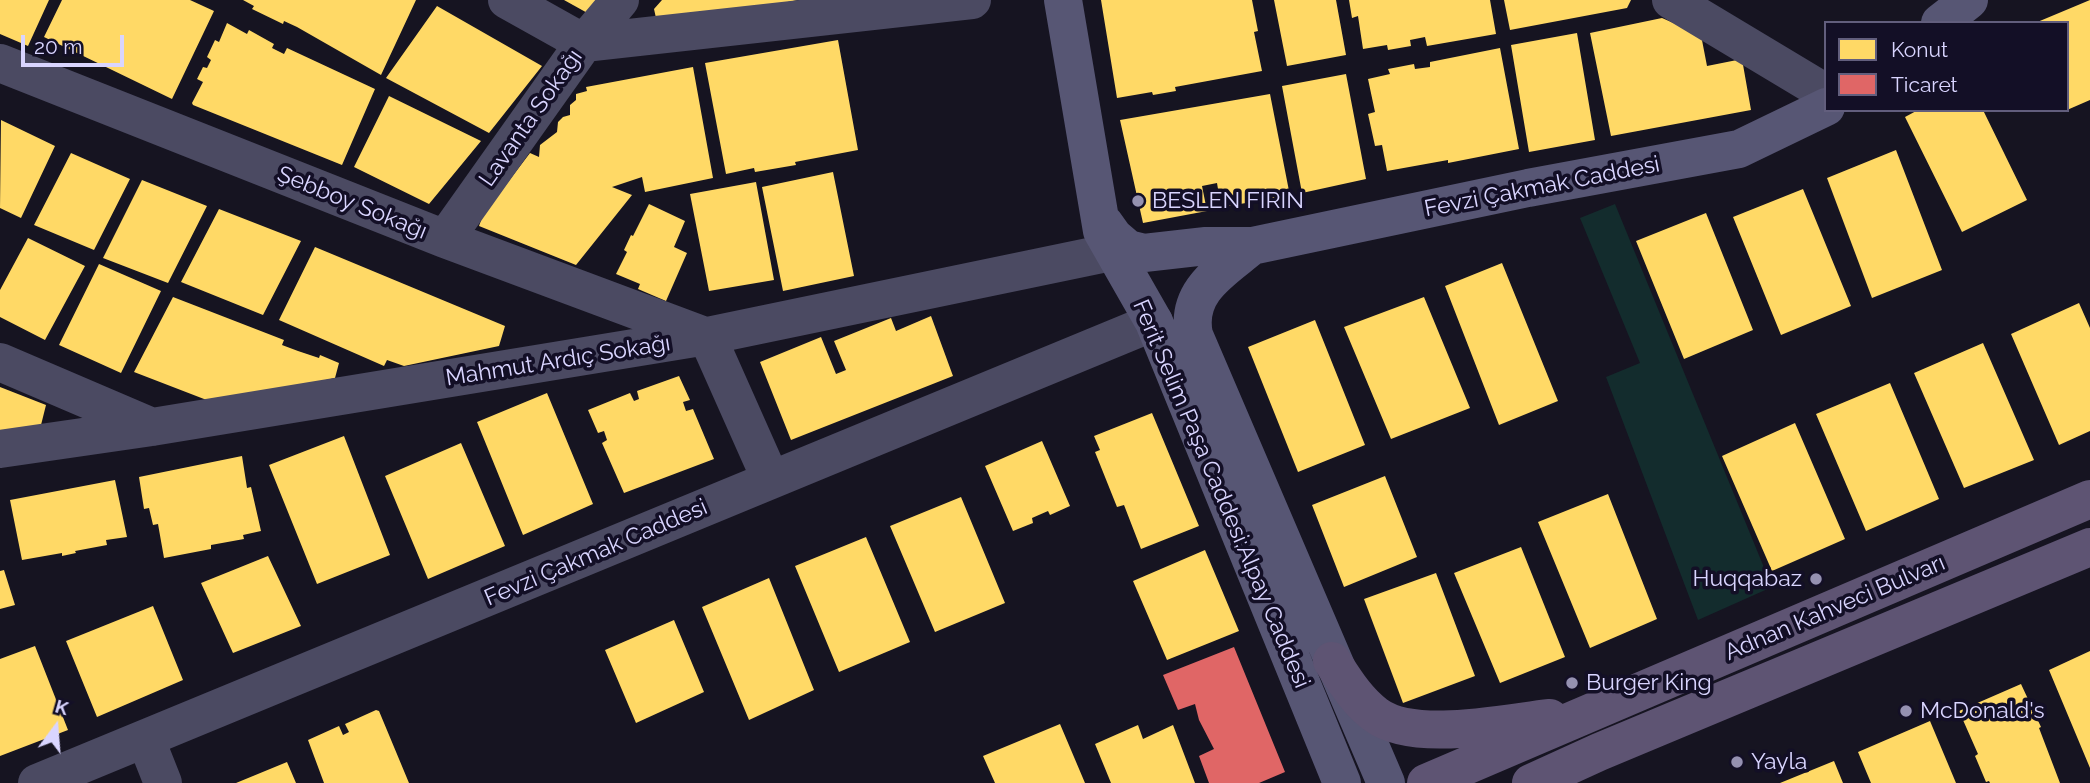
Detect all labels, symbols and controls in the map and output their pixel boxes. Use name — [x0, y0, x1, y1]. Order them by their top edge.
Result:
scale bar — [24, 21, 128, 65]
legend — [1824, 21, 2069, 112]
text: 20 m — [34, 34, 82, 59]
text: Konut — [1891, 37, 1948, 62]
street label: Lavanta Sokağı — [474, 44, 588, 192]
text: Ticaret — [1891, 72, 1958, 97]
street label: Fevzi Çakmak Caddesi — [1422, 151, 1662, 223]
street label: Şebboy Sokağı — [273, 160, 431, 246]
place label: BESLEN FIRIN — [1152, 187, 1304, 215]
marker: BESLEN FIRIN — [1130, 193, 1146, 209]
street label: Ferit Selim Paşa Caddesi;Alpay Caddesi — [1126, 296, 1316, 692]
street label: Mahmut Ardıç Sokağı — [444, 330, 672, 392]
street label: Fevzi Çakmak Caddesi — [481, 494, 711, 612]
street label: Adnan Kahveci Bulvarı — [1721, 549, 1949, 667]
place label: Huqqabaz — [1692, 565, 1802, 593]
marker: Huqqabaz — [1808, 571, 1824, 587]
place label: Burger King — [1586, 669, 1712, 697]
marker: Burger King — [1564, 675, 1580, 691]
north arrow — [21, 692, 91, 762]
text: K — [53, 694, 71, 719]
place label: McDonald's — [1920, 697, 2045, 725]
marker: McDonald's — [1898, 703, 1914, 719]
place label: Yayla — [1751, 748, 1807, 776]
marker: Yayla — [1729, 754, 1745, 770]

